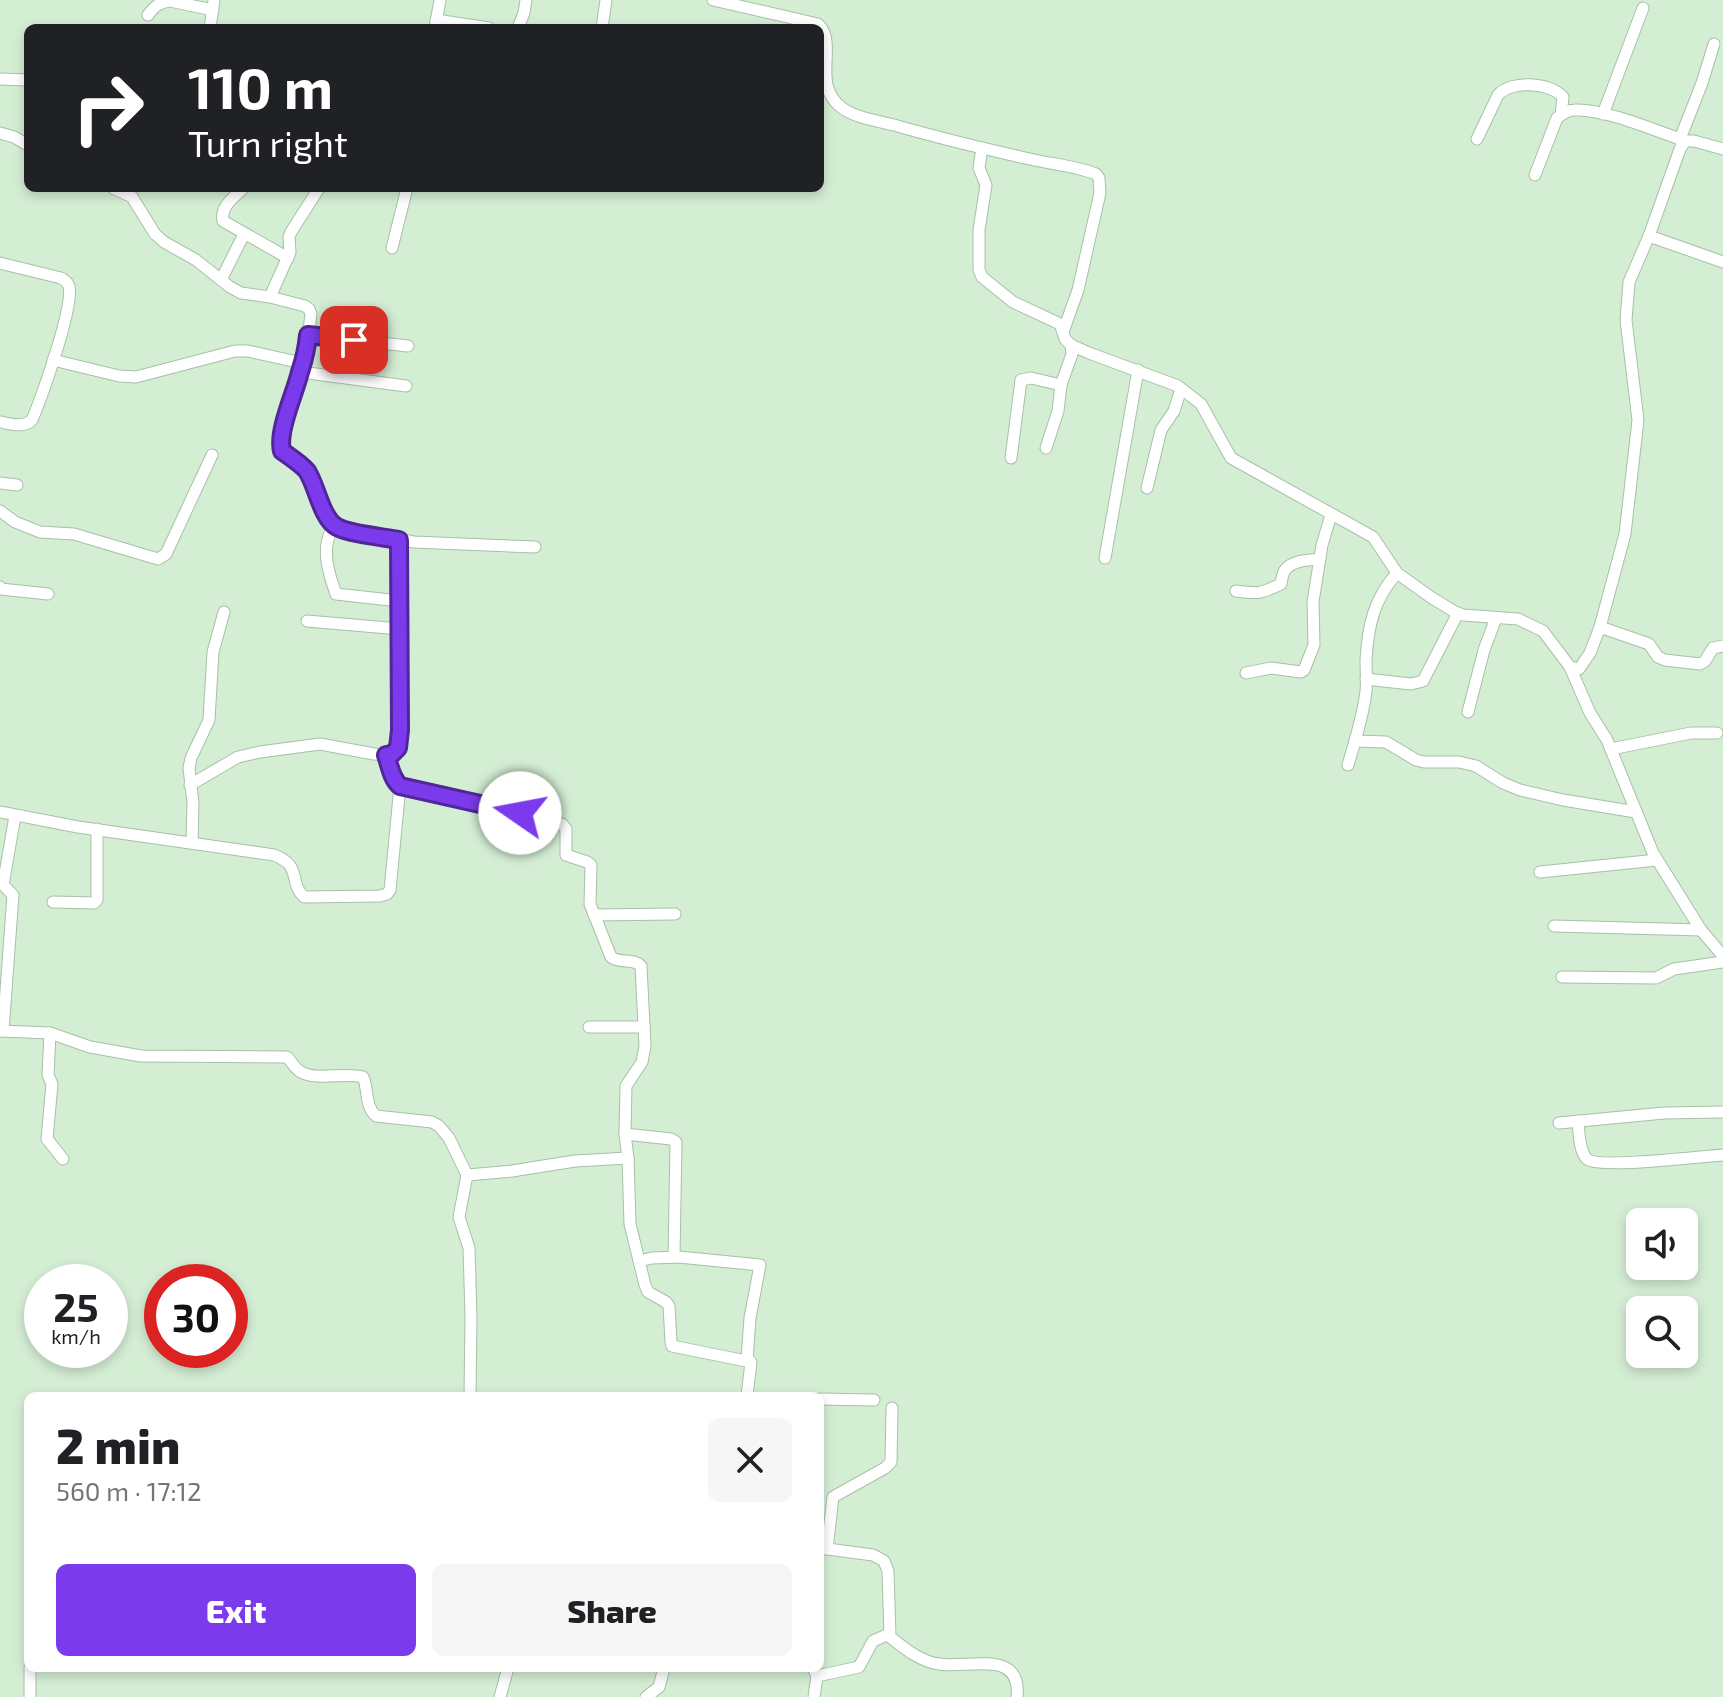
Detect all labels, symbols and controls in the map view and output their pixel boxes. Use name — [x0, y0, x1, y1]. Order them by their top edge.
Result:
text: 110 m — [188, 53, 333, 120]
icon: right — [56, 56, 160, 160]
text: Turn right — [188, 121, 348, 164]
pin — [320, 306, 388, 374]
icon: arrive — [332, 318, 376, 362]
position arrow — [478, 771, 562, 855]
map controls — [1626, 1208, 1698, 1368]
button: sound — [1626, 1208, 1698, 1280]
speed limit sign: 30 — [144, 1264, 248, 1368]
text: 25 — [53, 1282, 99, 1330]
button: search — [1626, 1296, 1698, 1368]
text: km/h — [51, 1324, 101, 1348]
text: 2 min — [56, 1416, 180, 1474]
button: close — [708, 1418, 792, 1502]
text: 560 m · 17:12 — [56, 1475, 202, 1506]
button: Exit — [56, 1564, 416, 1656]
button: Share — [432, 1564, 792, 1656]

